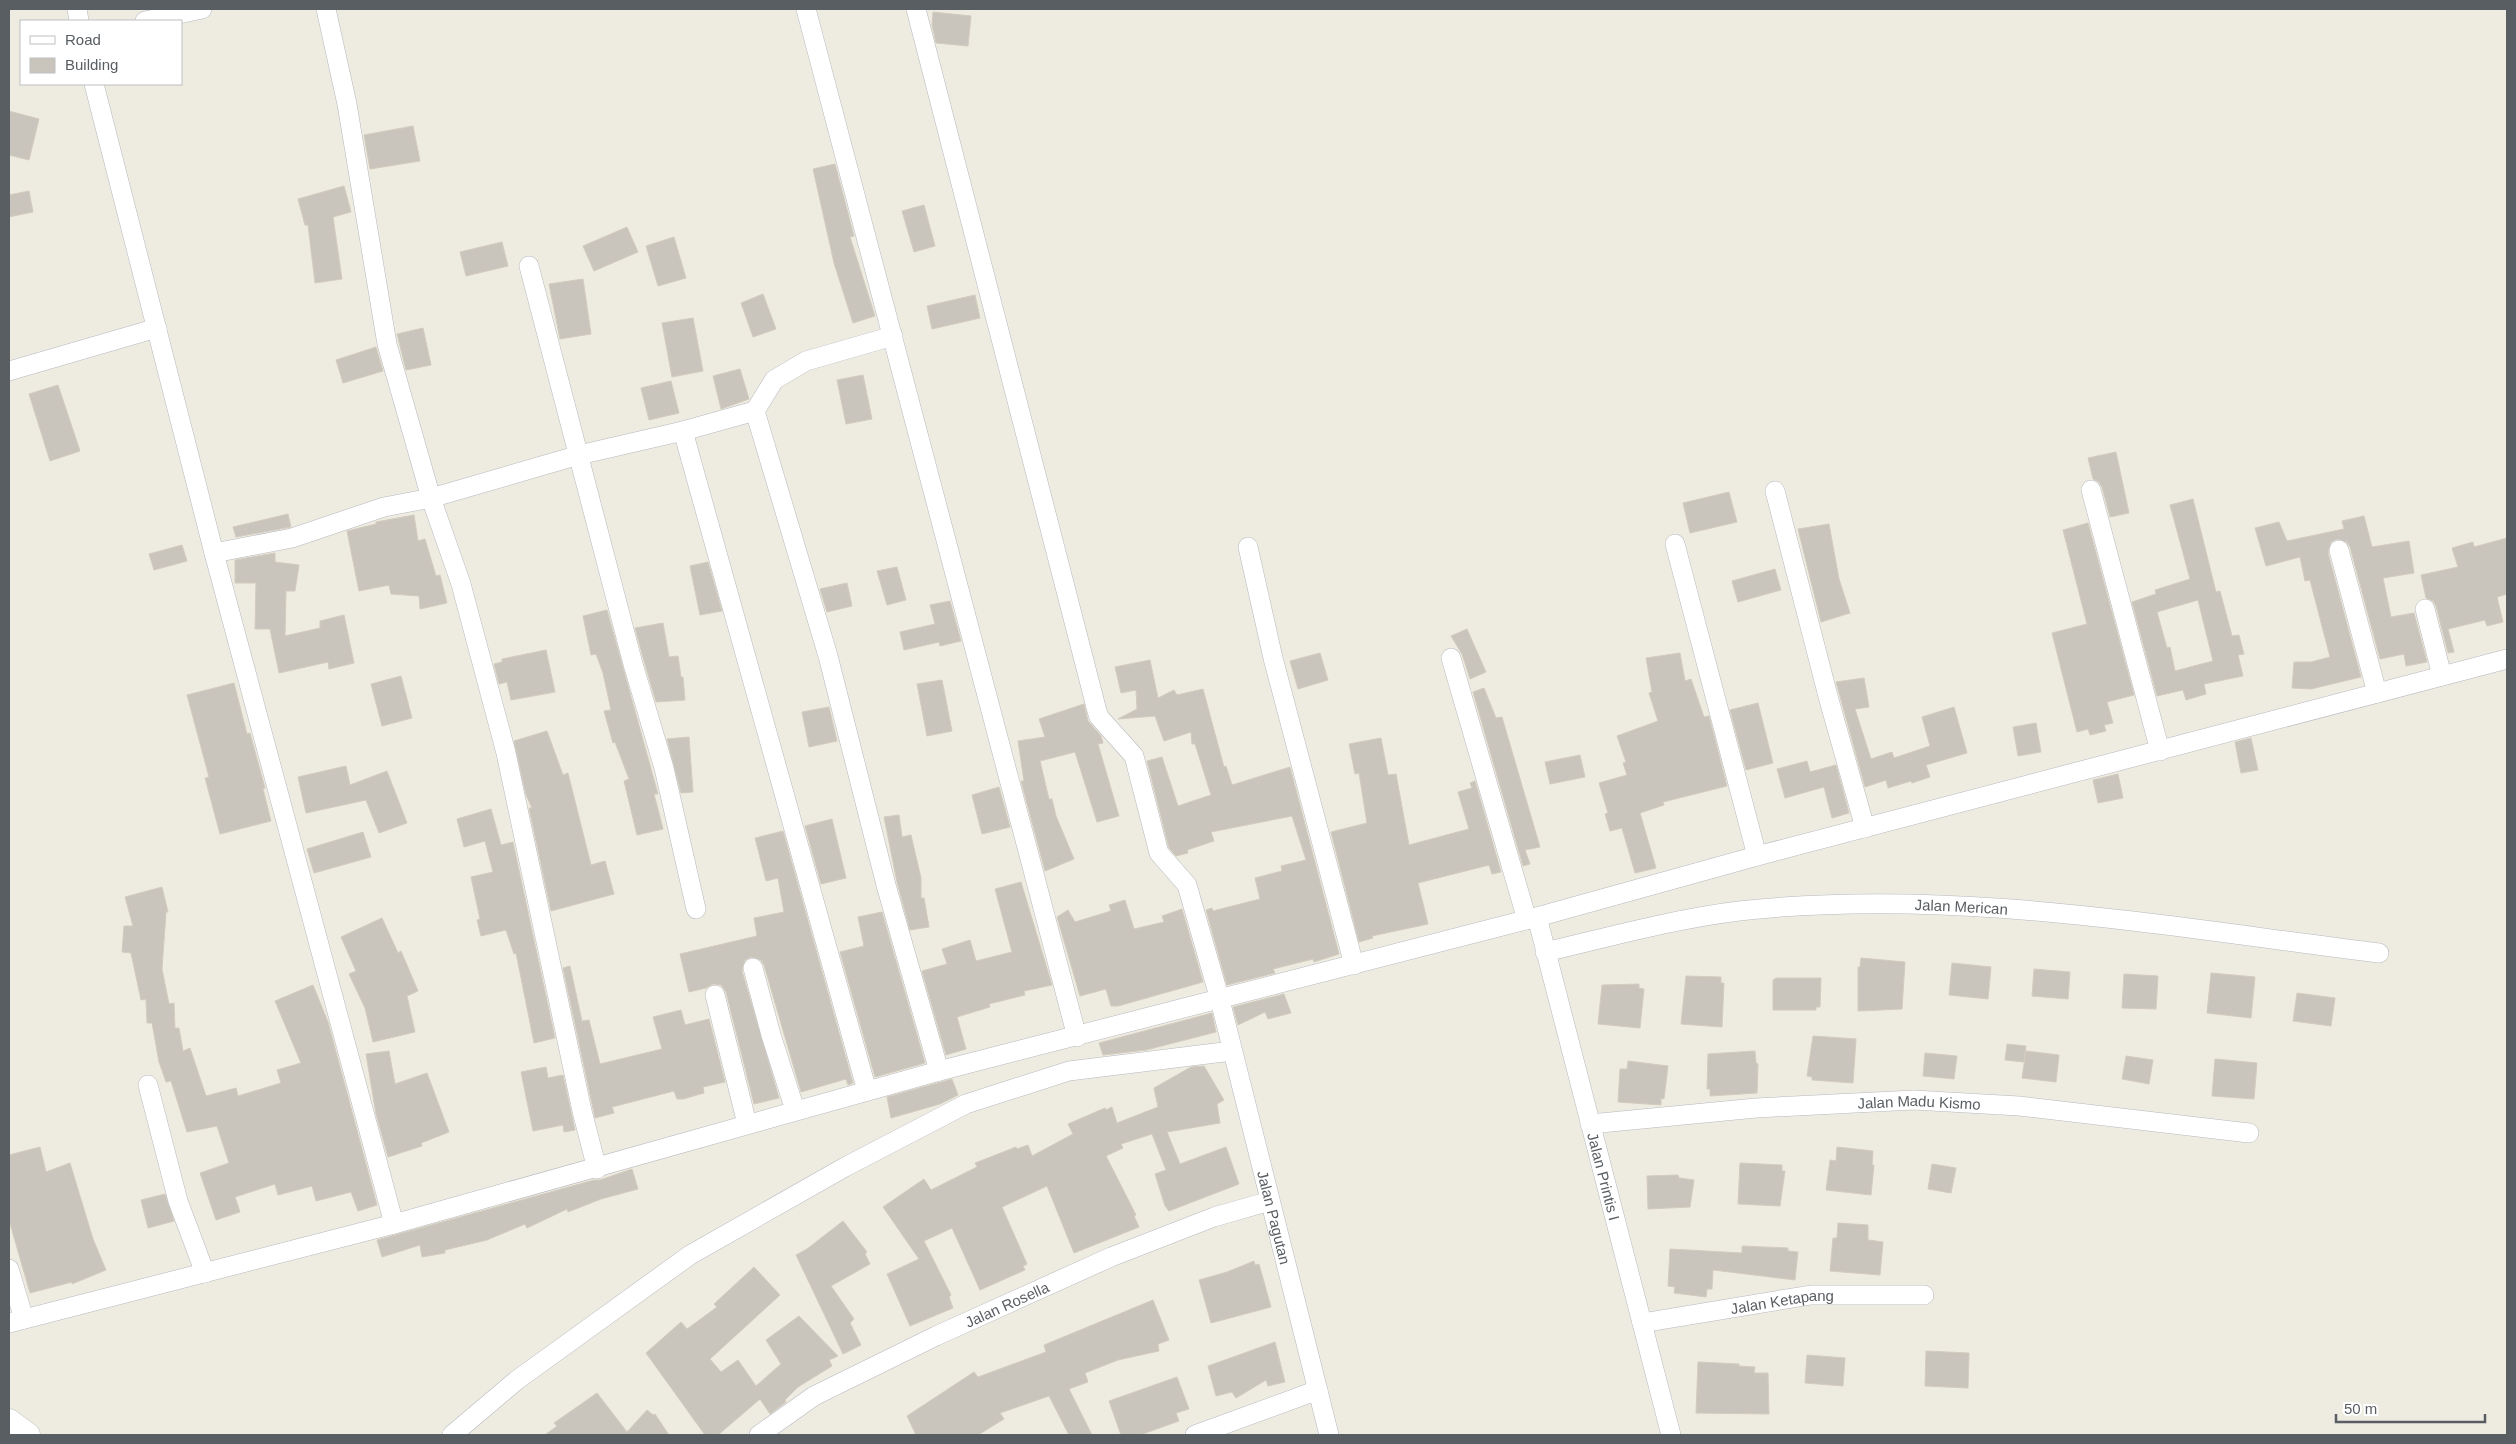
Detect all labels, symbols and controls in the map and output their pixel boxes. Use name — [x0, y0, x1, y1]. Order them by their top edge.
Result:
legend — [20, 20, 182, 85]
text: Road — [65, 31, 101, 48]
text: Building — [65, 56, 118, 73]
street label: Jalan Merican — [1914, 896, 2009, 917]
street label: Jalan Madu Kismo — [1857, 1091, 1981, 1112]
street label: Jalan Printis I — [1585, 1131, 1624, 1222]
street label: Jalan Pagutan — [1255, 1169, 1294, 1266]
street label: Jalan Rosella — [962, 1278, 1052, 1330]
street label: Jalan Ketapang — [1729, 1287, 1834, 1317]
scale bar — [2336, 1392, 2485, 1424]
text: 50 m — [2344, 1400, 2377, 1417]

